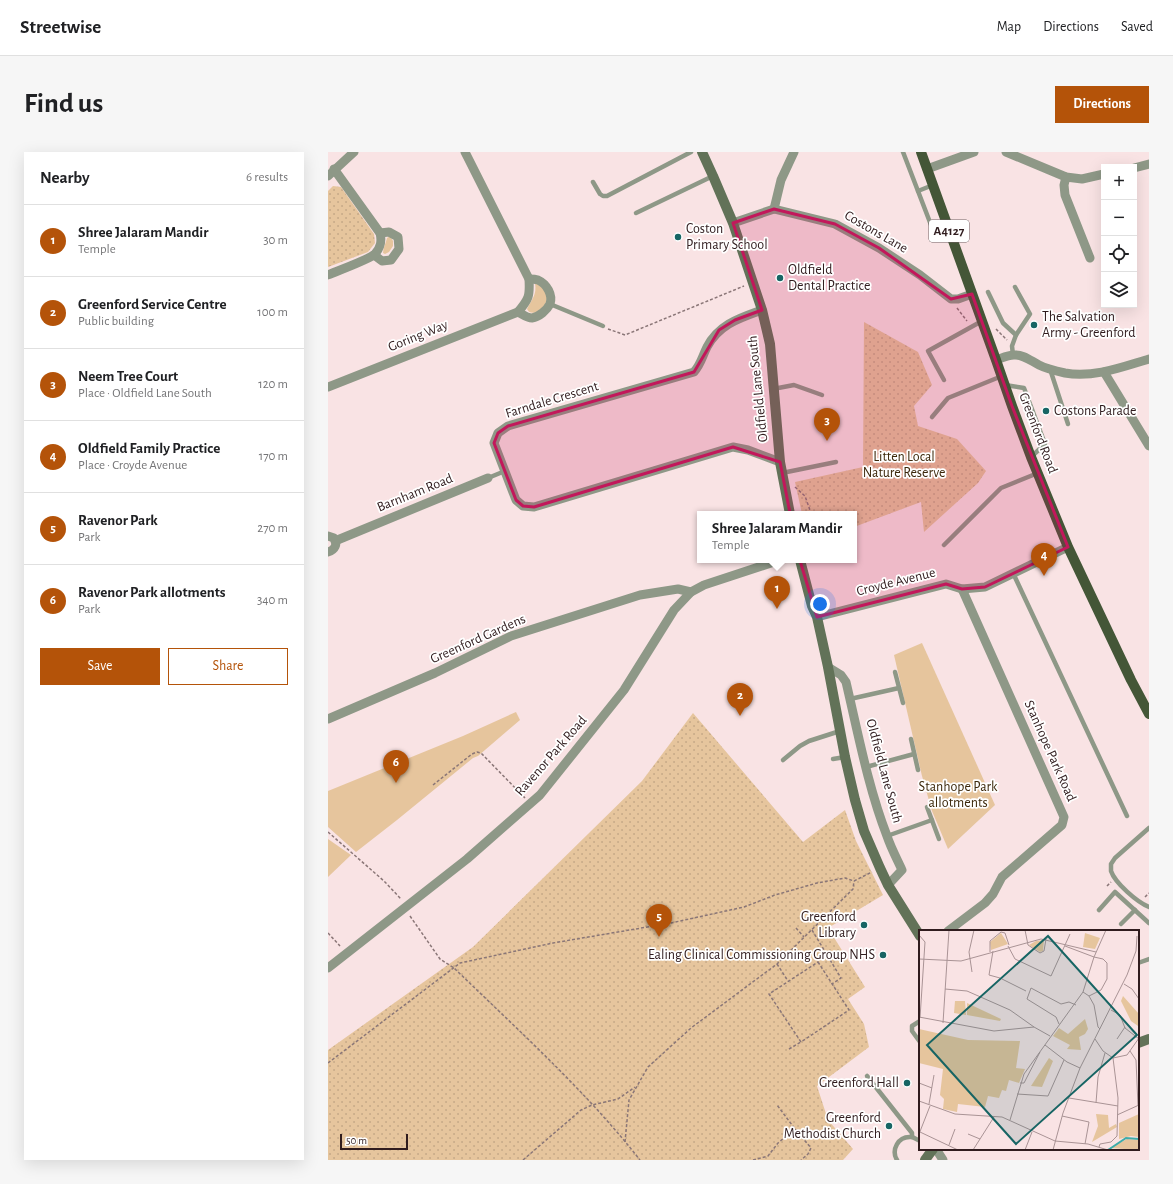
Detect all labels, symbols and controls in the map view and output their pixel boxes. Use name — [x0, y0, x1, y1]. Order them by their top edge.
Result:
text: Streetwise — [20, 18, 101, 37]
text: Map — [997, 20, 1021, 34]
text: Directions — [1043, 20, 1099, 34]
text: Saved — [1121, 20, 1153, 34]
button: Directions — [1055, 86, 1149, 123]
text: Find us — [24, 90, 103, 118]
map controls — [1101, 164, 1137, 308]
button: + — [1101, 164, 1137, 200]
text: Nearby — [40, 169, 90, 186]
text: 6 results — [246, 171, 288, 184]
button: − — [1101, 200, 1137, 236]
street label: Costons Lane — [842, 208, 910, 256]
road number: A4127 — [929, 220, 969, 242]
place label: Coston Primary School — [686, 222, 768, 252]
text: Shree Jalaram Mandir — [78, 225, 208, 240]
marker: Coston Primary School — [673, 232, 683, 242]
text: 1 — [51, 234, 55, 247]
text: 30 m — [263, 234, 288, 247]
button: locate — [1101, 236, 1137, 272]
text: Temple — [78, 243, 116, 256]
place label: Oldfield Dental Practice — [788, 263, 870, 293]
button: layers — [1101, 272, 1137, 308]
marker: Oldfield Dental Practice — [775, 273, 785, 283]
text: Greenford Service Centre — [78, 297, 227, 312]
text: 2 — [50, 306, 56, 319]
text: 100 m — [257, 306, 288, 319]
place label: The Salvation Army - Greenford — [1042, 310, 1135, 340]
text: Public building — [78, 315, 154, 328]
street label: Goring Way — [386, 318, 450, 354]
marker: The Salvation Army - Greenford — [1029, 320, 1039, 330]
street label: Oldfield Lane South — [745, 335, 771, 443]
text: Neem Tree Court — [78, 369, 178, 384]
text: 3 — [50, 378, 56, 391]
text: 120 m — [258, 378, 288, 391]
street label: Farndale Crescent — [504, 379, 601, 421]
text: Place · Oldfield Lane South — [78, 387, 212, 400]
street label: Greenford Road — [1016, 391, 1060, 475]
place label: Costons Parade — [1054, 404, 1137, 418]
marker: Costons Parade — [1041, 406, 1051, 416]
pin: 3 — [814, 408, 840, 441]
text: Oldfield Family Practice — [78, 441, 220, 456]
text: 4 — [50, 450, 56, 463]
text: 170 m — [259, 450, 288, 463]
park label: Litten Local Nature Reserve — [863, 450, 945, 480]
text: Place · Croyde Avenue — [78, 459, 187, 472]
street label: Barnham Road — [375, 471, 455, 515]
popup — [697, 511, 857, 563]
text: Ravenor Park — [78, 513, 158, 528]
text: Shree Jalaram Mandir — [712, 521, 842, 536]
text: 5 — [50, 522, 56, 535]
text: 270 m — [257, 522, 288, 535]
text: Park — [78, 531, 100, 544]
text: Temple — [712, 539, 750, 552]
pin: 4 — [1031, 543, 1057, 576]
street label: Croyde Avenue — [855, 565, 937, 599]
pin: 1 — [764, 576, 790, 609]
text: Ravenor Park allotments — [78, 585, 226, 600]
text: 6 — [50, 594, 56, 607]
text: 340 m — [257, 594, 288, 607]
your location — [810, 594, 830, 614]
text: Park — [78, 603, 100, 616]
street label: Greenford Gardens — [428, 612, 528, 666]
button: Save — [40, 648, 160, 685]
button: Share — [168, 648, 288, 685]
pin: 2 — [727, 683, 753, 716]
street label: Stanhope Park Road — [1021, 698, 1079, 804]
street label: Ravenor Park Road — [513, 713, 589, 799]
street label: Oldfield Lane South — [863, 717, 905, 825]
pin: 6 — [383, 750, 409, 783]
park label: Stanhope Park allotments — [919, 780, 998, 810]
pin: 5 — [646, 904, 672, 937]
place label: Greenford Library — [801, 910, 856, 940]
marker: Greenford Library — [859, 920, 869, 930]
inset map — [919, 930, 1139, 1150]
place label: Ealing Clinical Commissioning Group NHS — [648, 948, 875, 962]
marker: Ealing Clinical Commissioning Group NHS — [878, 950, 888, 960]
place label: Greenford Hall — [819, 1076, 899, 1090]
marker: Greenford Hall — [902, 1078, 912, 1088]
place label: Greenford Methodist Church — [784, 1111, 881, 1141]
marker: Greenford Methodist Church — [884, 1121, 894, 1131]
scale bar — [340, 1132, 408, 1151]
text: 50 m — [346, 1135, 367, 1146]

